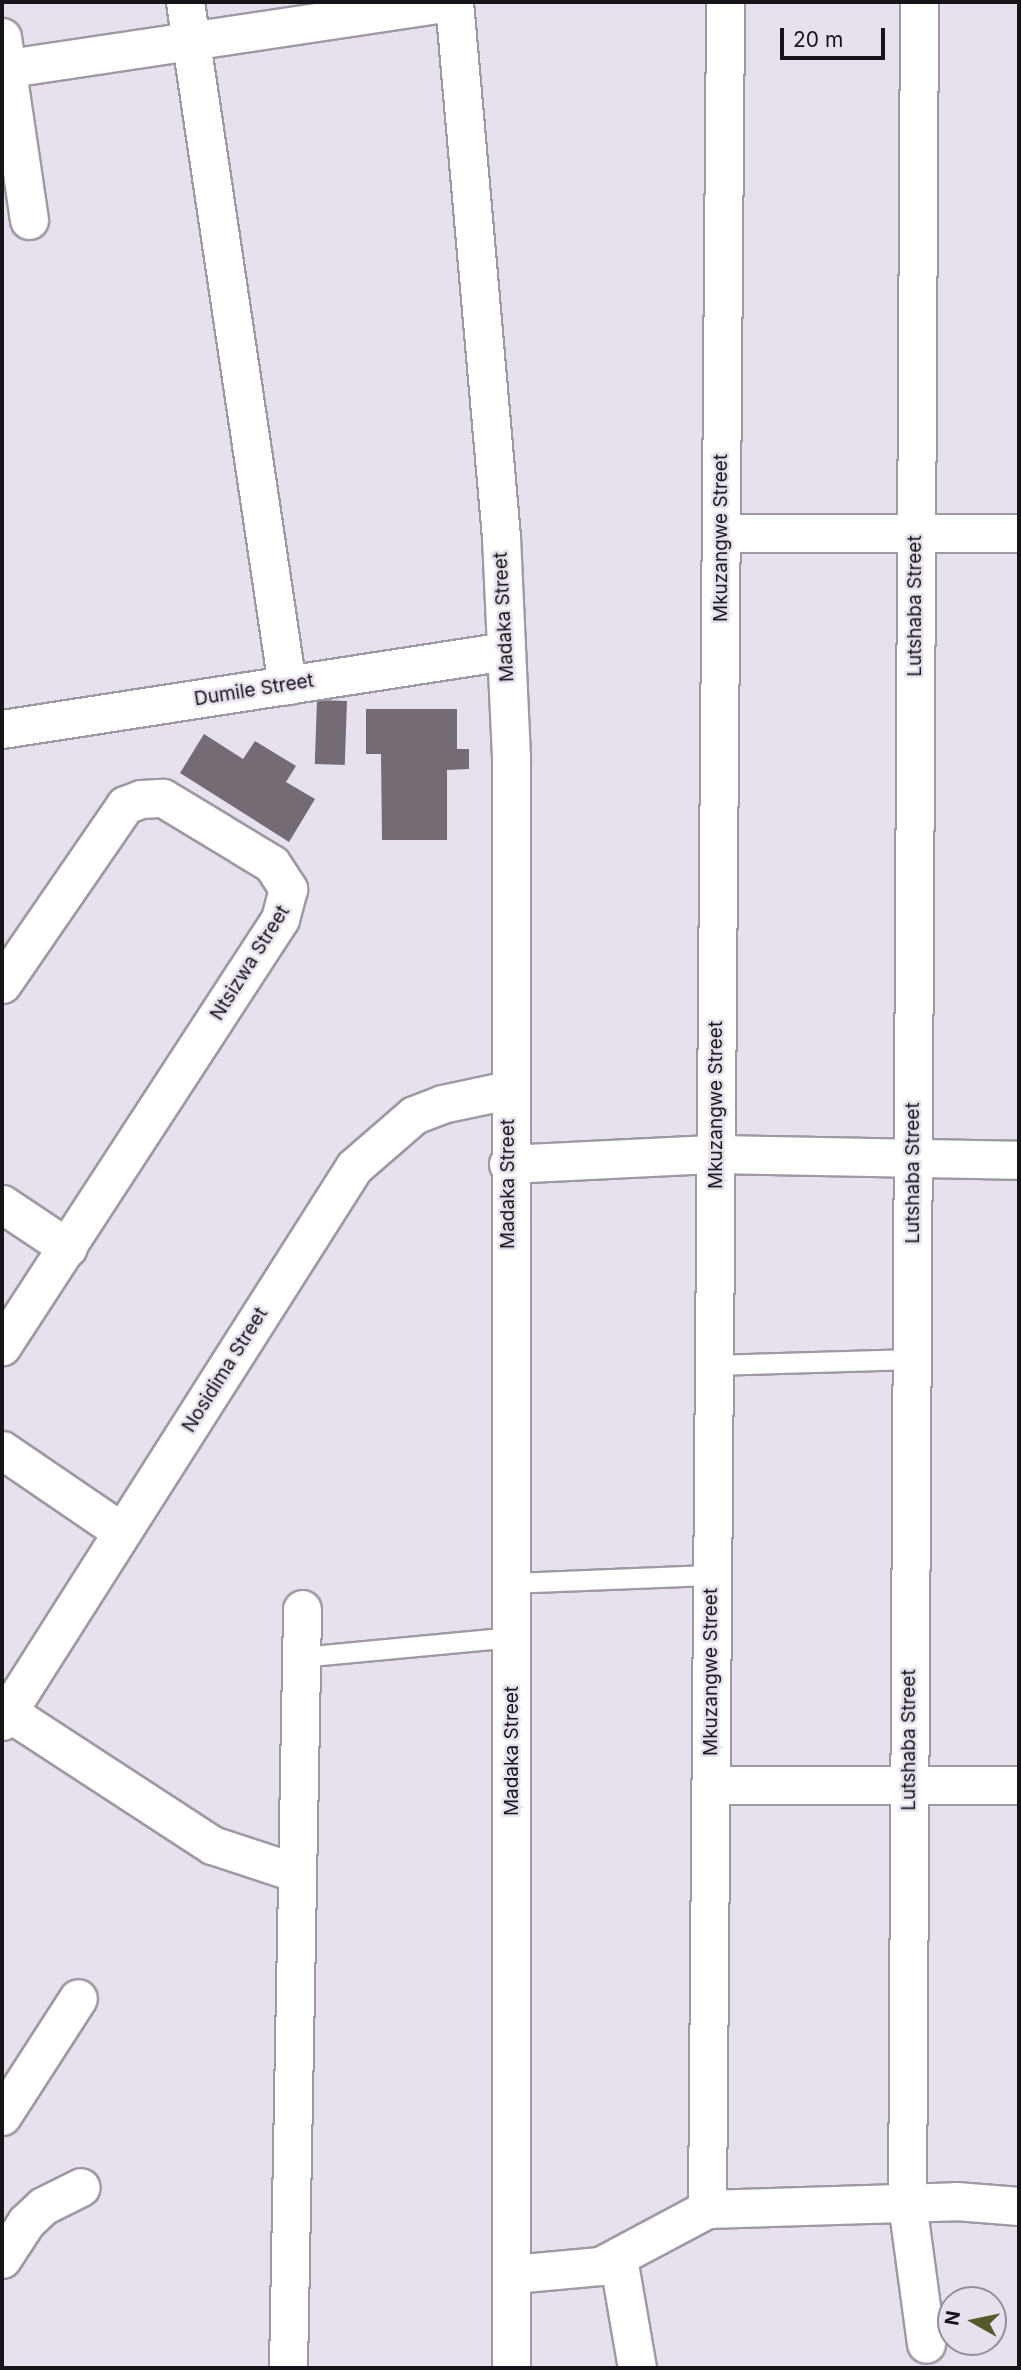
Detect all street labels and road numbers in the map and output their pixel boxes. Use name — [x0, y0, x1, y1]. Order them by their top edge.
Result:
street label: Mkuzangwe Street — [710, 454, 732, 622]
street label: Lutshaba Street — [904, 535, 926, 677]
street label: Madaka Street — [489, 551, 519, 683]
street label: Dumile Street — [193, 669, 315, 711]
street label: Ntsizwa Street — [206, 901, 294, 1025]
street label: Mkuzangwe Street — [705, 1021, 727, 1189]
street label: Lutshaba Street — [902, 1102, 924, 1244]
street label: Madaka Street — [497, 1119, 519, 1249]
street label: Nosidima Street — [177, 1303, 273, 1437]
street label: Mkuzangwe Street — [700, 1588, 722, 1756]
street label: Lutshaba Street — [898, 1669, 920, 1811]
street label: Madaka Street — [501, 1686, 523, 1816]

